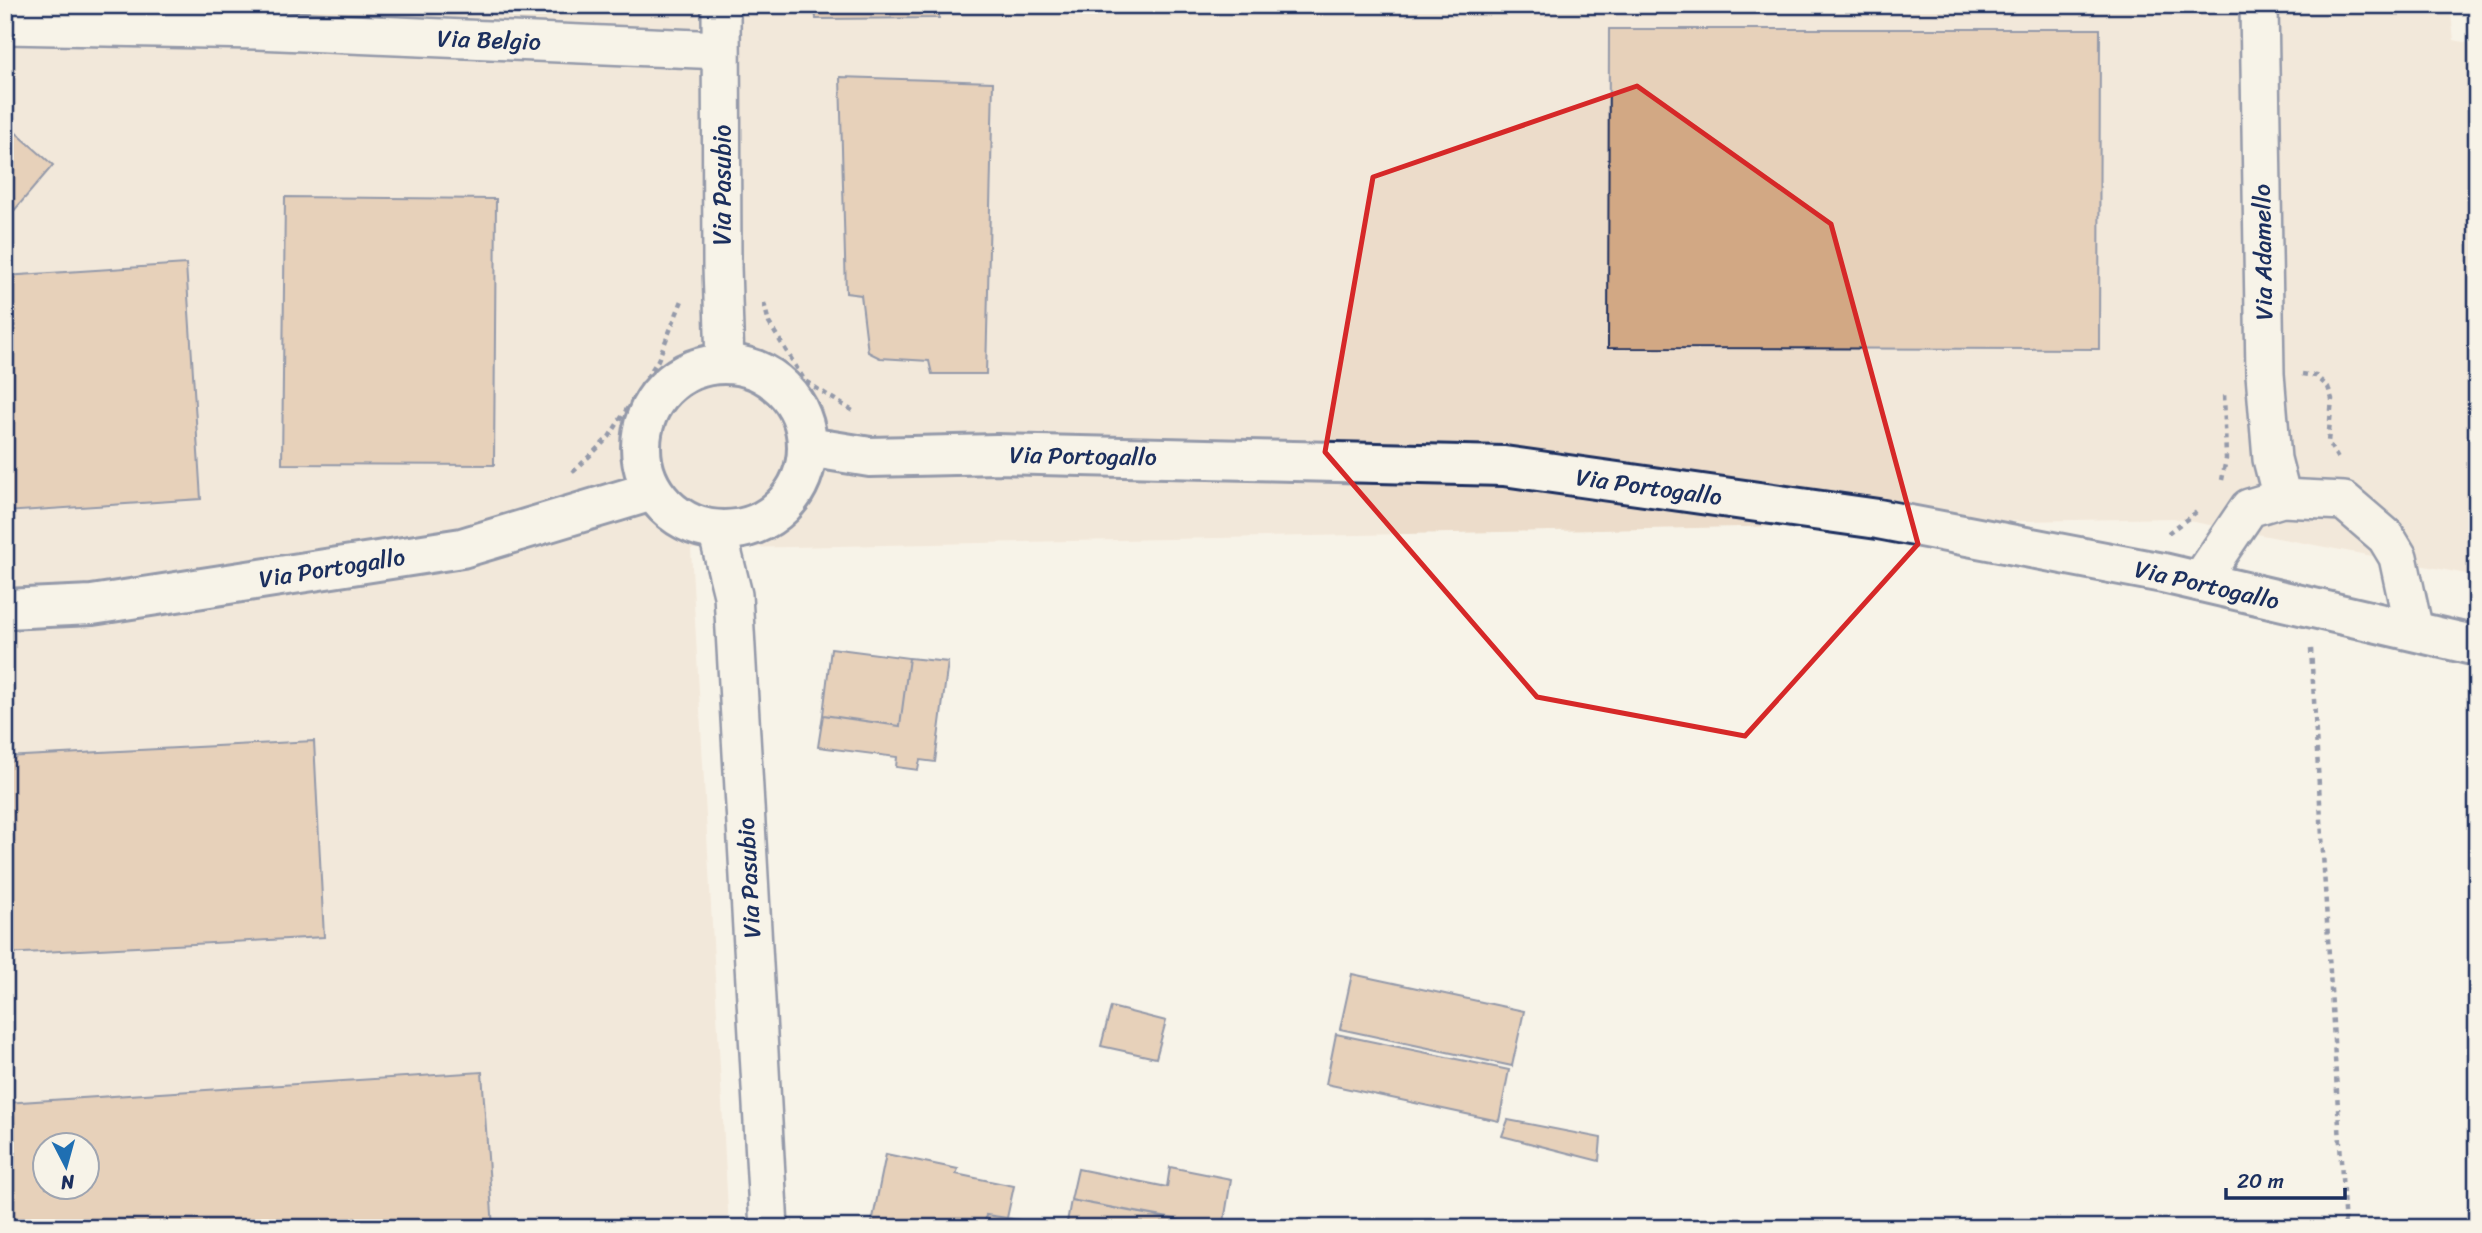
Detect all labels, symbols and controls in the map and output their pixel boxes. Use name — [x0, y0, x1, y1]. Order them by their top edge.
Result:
street label: Via Belgio — [436, 17, 542, 63]
street label: Via Pasubio — [701, 125, 743, 245]
street label: Via Adamello — [2241, 184, 2285, 320]
street label: Via Portogallo — [1009, 434, 1157, 478]
street label: Via Portogallo — [1573, 456, 1725, 518]
street label: Via Portogallo — [256, 536, 408, 600]
street label: Via Portogallo — [2130, 548, 2284, 622]
street label: Via Pasubio — [725, 817, 773, 939]
north arrow — [32, 1132, 102, 1202]
scale bar — [2226, 1156, 2346, 1200]
text: 20 m — [2237, 1162, 2284, 1200]
text: N — [59, 1165, 77, 1200]

